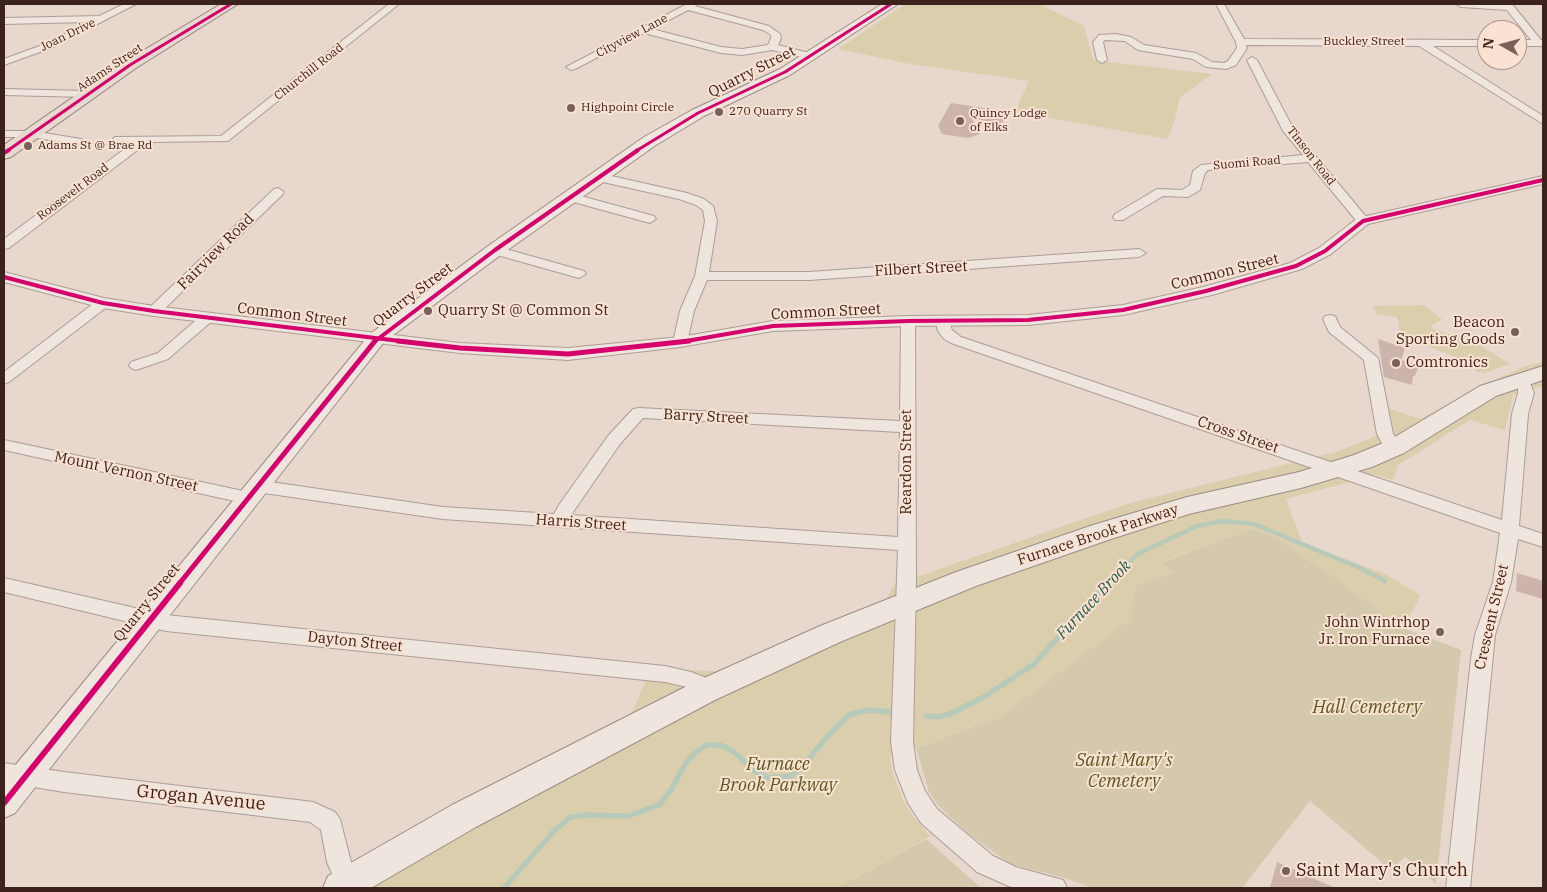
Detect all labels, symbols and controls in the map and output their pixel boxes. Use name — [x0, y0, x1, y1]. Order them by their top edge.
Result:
street label: Cityview Lane — [594, 11, 670, 61]
street label: Joan Drive — [38, 15, 98, 55]
north arrow — [1477, 20, 1527, 70]
street label: Buckley Street — [1323, 35, 1405, 49]
text: N — [1478, 37, 1498, 50]
street label: Churchill Road — [271, 40, 347, 104]
street label: Adams Street — [75, 41, 145, 95]
street label: Quarry Street — [705, 42, 799, 102]
place label: Highpoint Circle — [581, 101, 674, 115]
marker: Highpoint Circle — [565, 102, 577, 114]
place label: 270 Quarry St — [729, 105, 807, 119]
marker: 270 Quarry St — [713, 106, 725, 118]
place label: Quincy Lodge of Elks — [970, 107, 1047, 135]
marker: Quincy Lodge of Elks — [954, 115, 966, 127]
street label: Tinson Road — [1283, 124, 1339, 188]
place label: Adams St @ Brae Rd — [38, 139, 152, 153]
marker: Adams St @ Brae Rd — [22, 140, 34, 152]
street label: Suomi Road — [1213, 153, 1281, 173]
street label: Roosevelt Road — [34, 160, 112, 224]
street label: Fairview Road — [174, 210, 258, 294]
street label: Common Street — [1169, 250, 1281, 294]
street label: Filbert Street — [874, 258, 968, 280]
street label: Quarry Street — [369, 259, 457, 331]
street label: Common Street — [236, 299, 348, 331]
street label: Common Street — [770, 300, 882, 324]
place label: Quarry St @ Common St — [438, 302, 609, 320]
marker: Quarry St @ Common St — [422, 305, 434, 317]
place label: Beacon Sporting Goods — [1396, 314, 1505, 349]
marker: Beacon Sporting Goods — [1509, 326, 1521, 338]
place label: Comtronics — [1406, 354, 1488, 372]
marker: Comtronics — [1390, 357, 1402, 369]
street label: Barry Street — [663, 406, 749, 428]
street label: Reardon Street — [898, 409, 916, 515]
street label: Cross Street — [1195, 413, 1281, 457]
street label: Mount Vernon Street — [53, 448, 199, 496]
street label: Furnace Brook Parkway — [1015, 500, 1181, 570]
street label: Harris Street — [535, 511, 627, 535]
water label: Furnace Brook — [1053, 557, 1135, 643]
street label: Quarry Street — [110, 560, 184, 646]
street label: Crescent Street — [1471, 563, 1513, 671]
place label: John Wintrhop Jr. Iron Furnace — [1319, 614, 1430, 649]
marker: John Wintrhop Jr. Iron Furnace — [1434, 626, 1446, 638]
street label: Dayton Street — [307, 628, 403, 656]
park label: Hall Cemetery — [1312, 697, 1422, 719]
park label: Saint Mary's Cemetery — [1075, 750, 1173, 792]
park label: Furnace Brook Parkway — [719, 754, 837, 796]
street label: Grogan Avenue — [135, 780, 267, 816]
place label: Saint Mary's Church — [1296, 860, 1468, 882]
marker: Saint Mary's Church — [1280, 865, 1292, 877]

